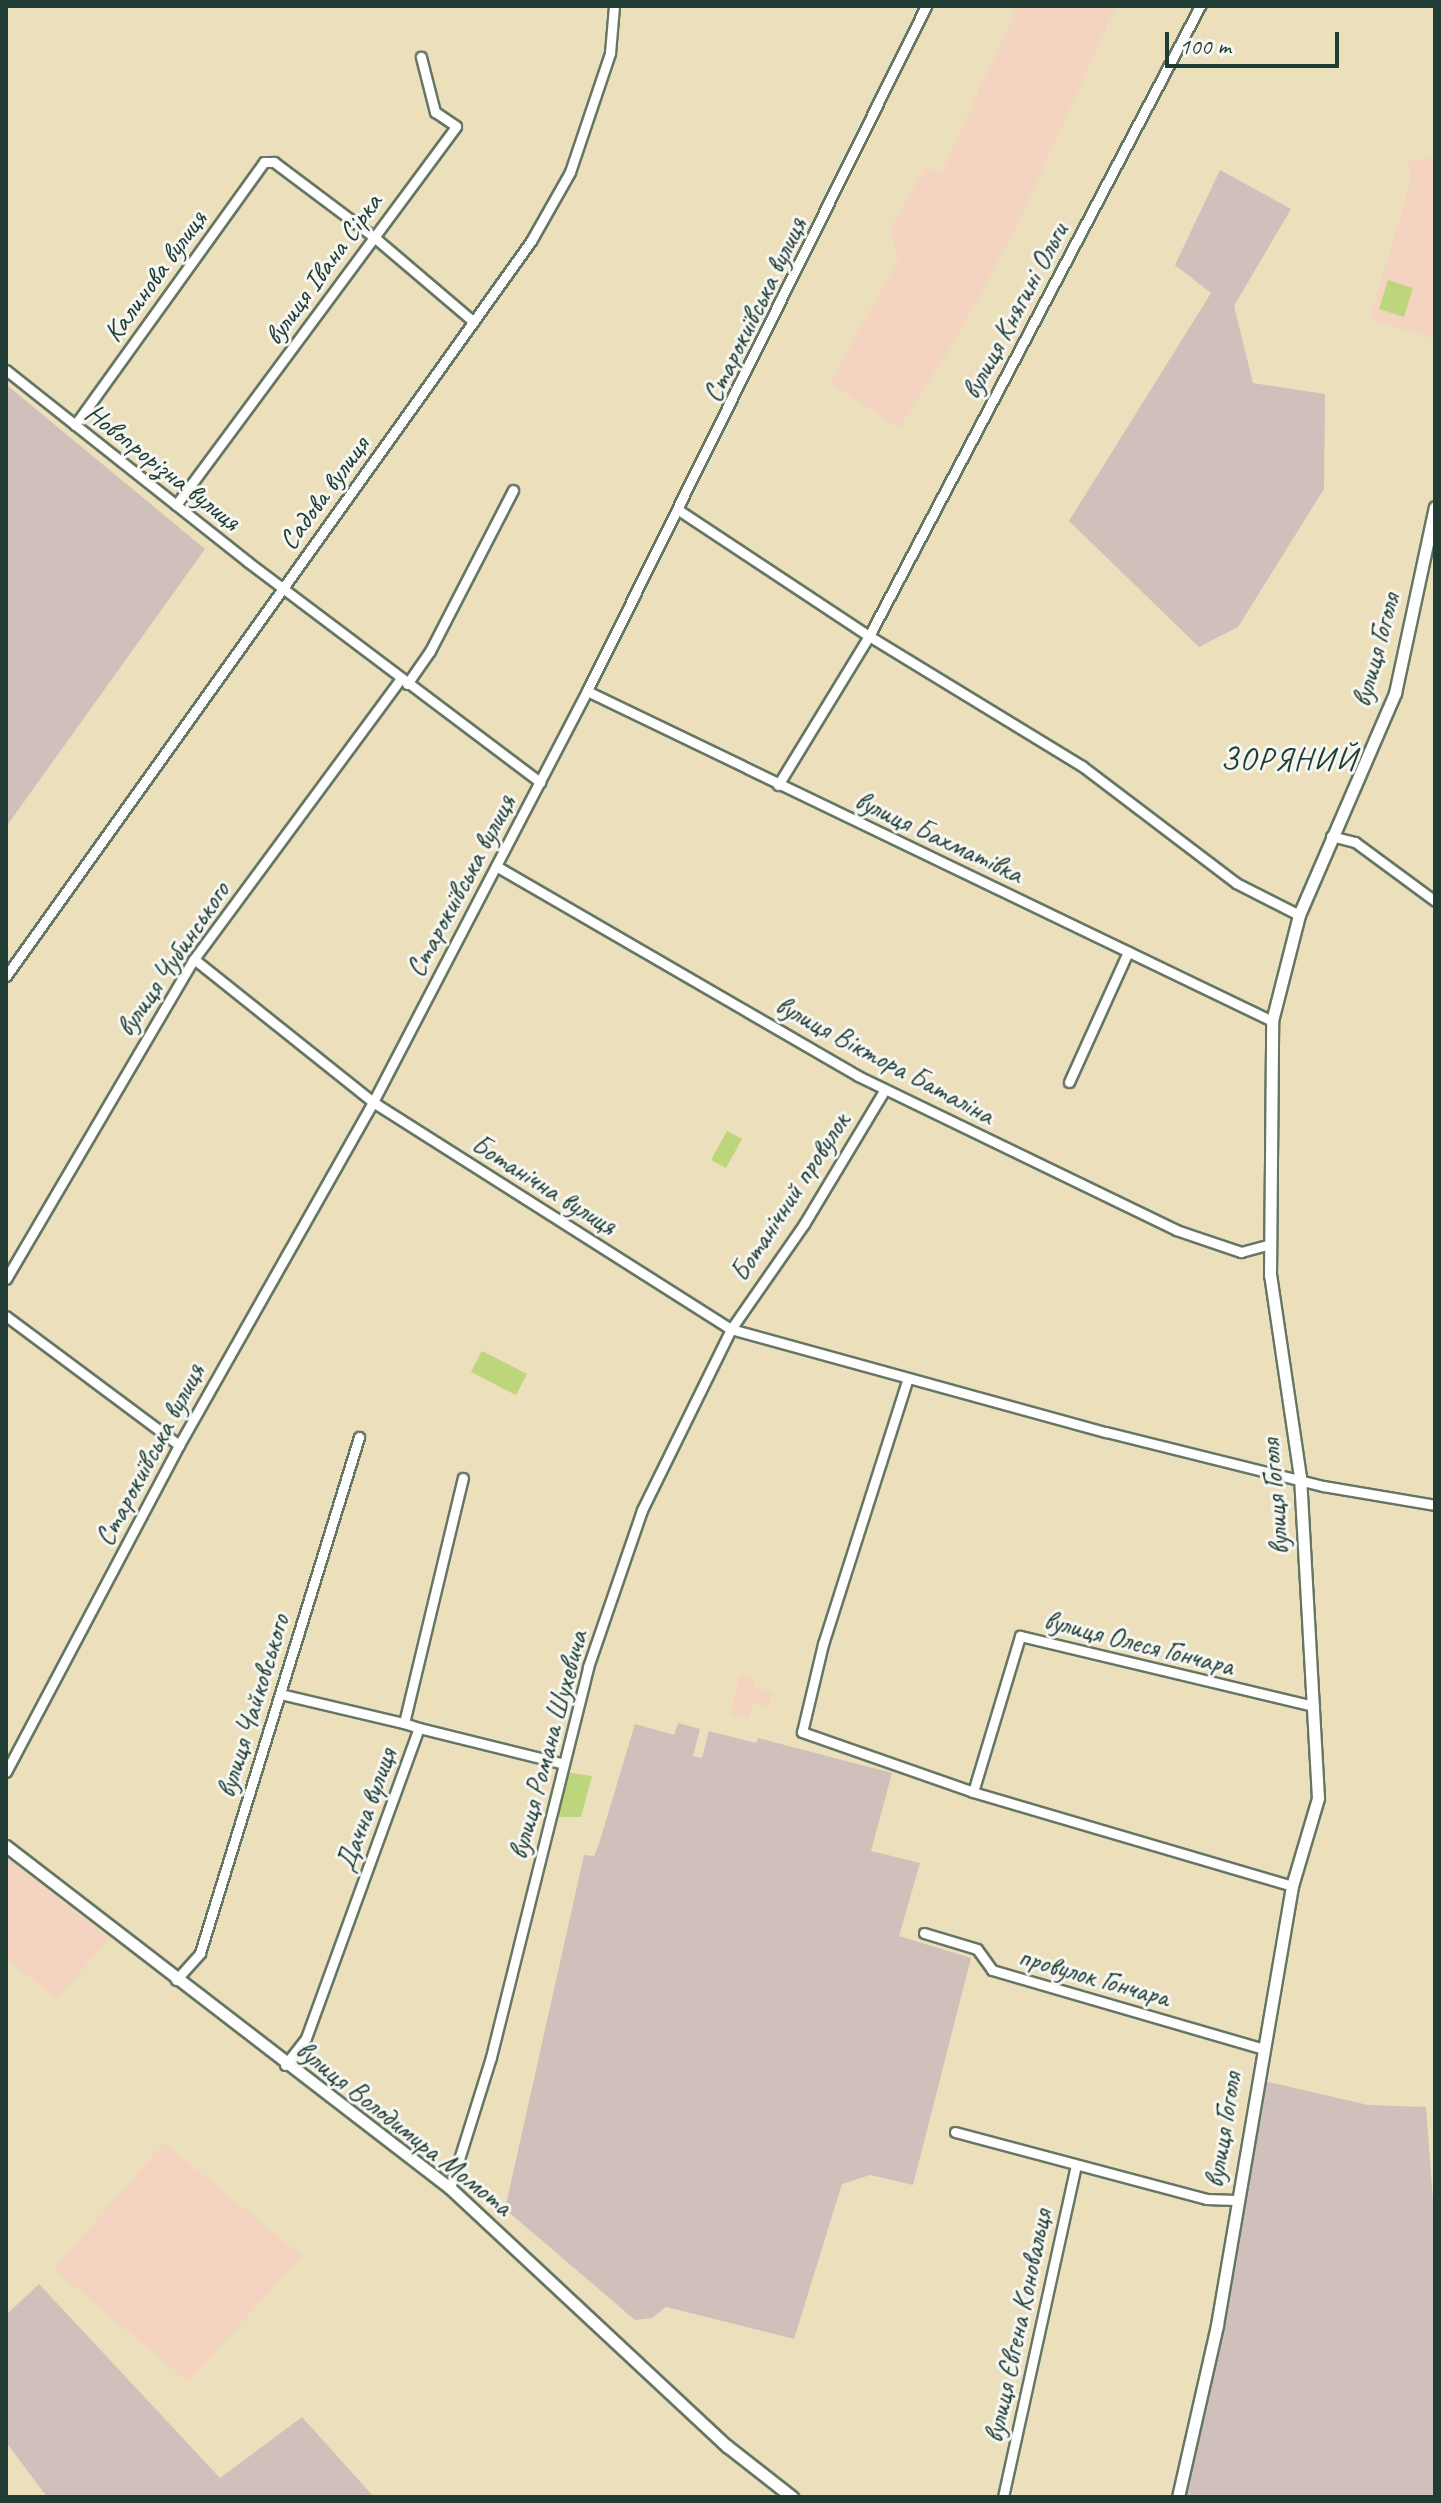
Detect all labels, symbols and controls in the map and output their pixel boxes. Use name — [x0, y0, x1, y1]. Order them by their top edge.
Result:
scale bar — [1169, 16, 1343, 66]
text: 100 m — [1179, 31, 1231, 61]
street label: вулиця Івана Сірка — [257, 187, 389, 351]
street label: Калинова вулиця — [95, 203, 215, 349]
street label: Старокиївська вулиця — [696, 212, 814, 408]
street label: вулиця Княгині Ольги — [954, 217, 1076, 405]
street label: Новопрорізна вулиця — [78, 396, 248, 538]
street label: Садова вулиця — [272, 430, 376, 556]
street label: вулиця Гоголя — [1345, 589, 1407, 711]
district label: ЗОРЯНИЙ — [1221, 740, 1357, 778]
street label: вулиця Бахматівка — [850, 783, 1028, 891]
street label: Старокиївська вулиця — [399, 789, 523, 983]
street label: вулиця Чубинського — [109, 875, 237, 1043]
street label: вулиця Віктора Баталіна — [771, 989, 999, 1131]
street label: Ботанічний провулок — [723, 1106, 857, 1288]
street label: Ботанічна вулиця — [465, 1127, 623, 1243]
street label: Старокиївська вулиця — [88, 1358, 212, 1552]
street label: вулиця Гоголя — [1253, 1438, 1297, 1556]
street label: вулиця Олеся Гончара — [1041, 1603, 1237, 1683]
street label: вулиця Чайковського — [209, 1610, 297, 1802]
street label: вулиця Романа Шухевича — [501, 1628, 595, 1862]
street label: Дачна вулиця — [328, 1743, 404, 1877]
street label: провулок Гончара — [1014, 1939, 1174, 2015]
street label: вулиця Володимира Момота — [289, 2033, 519, 2223]
street label: вулиця Гоголя — [1197, 2070, 1249, 2190]
street label: вулиця Євгена Коновальця — [977, 2207, 1059, 2445]

